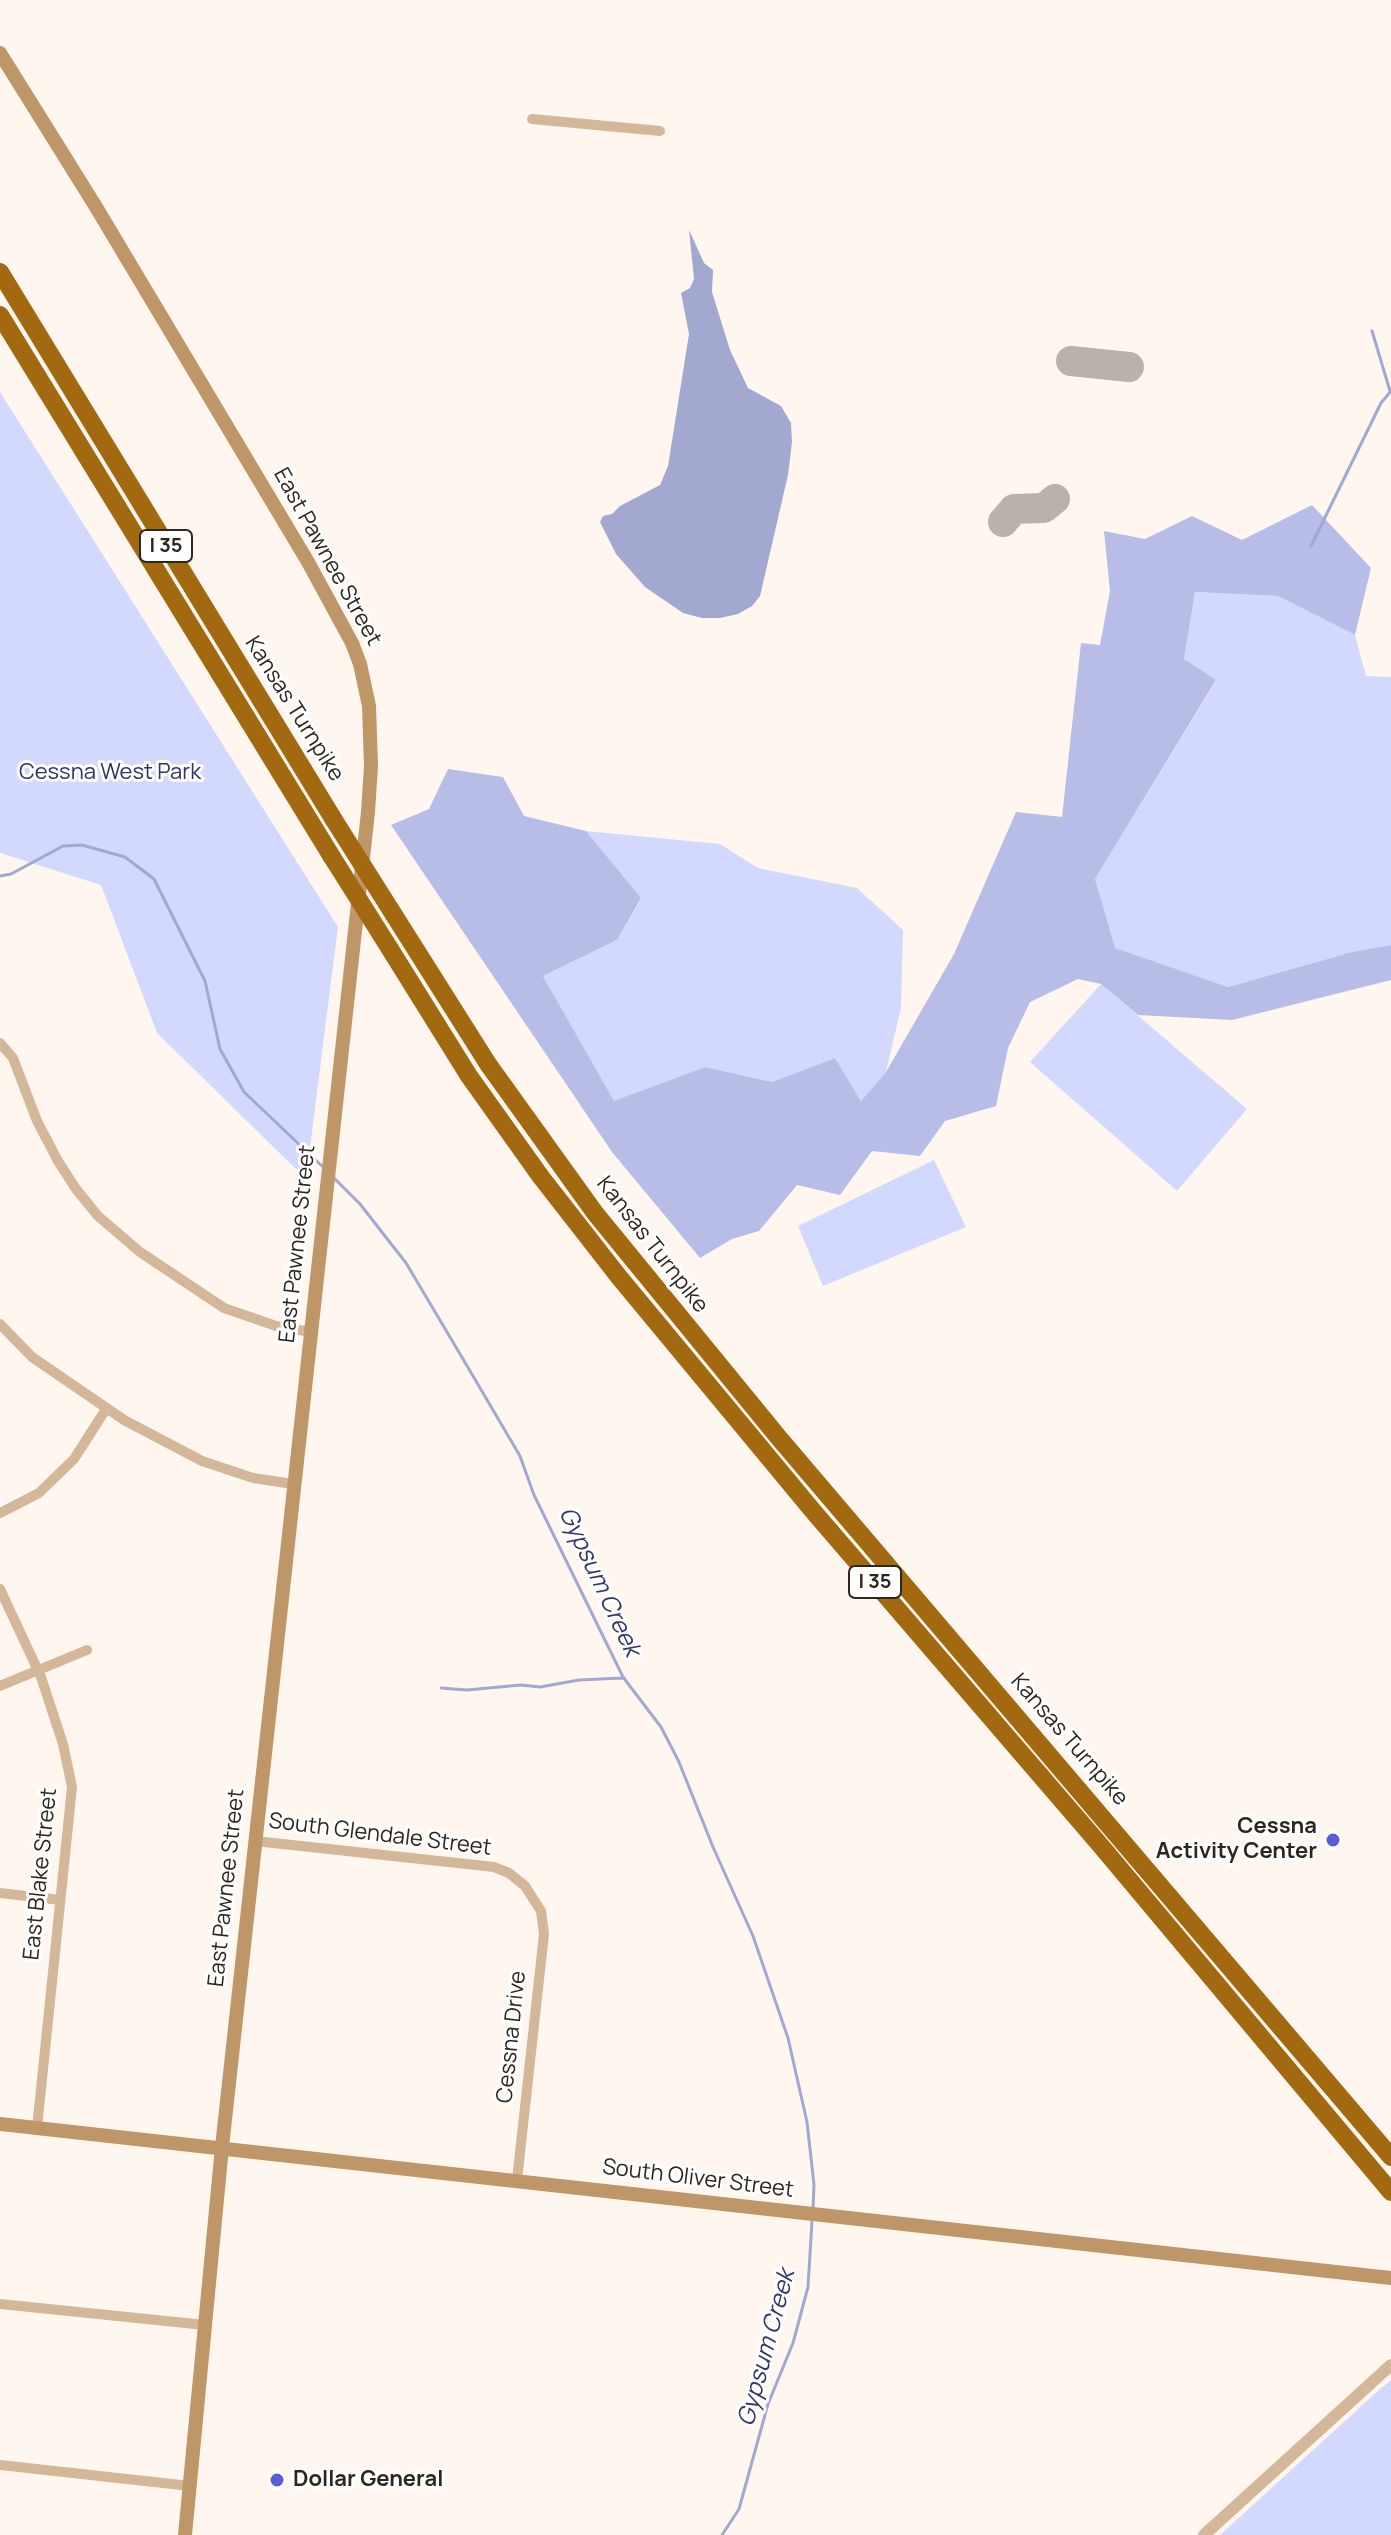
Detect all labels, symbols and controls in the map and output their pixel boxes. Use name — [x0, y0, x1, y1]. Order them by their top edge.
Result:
street label: East Pawnee Street — [267, 464, 387, 650]
road number: I 35 — [140, 530, 192, 562]
street label: Kansas Turnpike — [239, 632, 349, 786]
park label: Cessna West Park — [19, 760, 201, 786]
street label: East Pawnee Street — [274, 1144, 322, 1344]
street label: Kansas Turnpike — [591, 1172, 713, 1318]
water label: Gypsum Creek — [552, 1503, 646, 1661]
road number: I 35 — [849, 1566, 901, 1598]
street label: Kansas Turnpike — [1005, 1669, 1133, 1811]
street label: East Blake Street — [19, 1787, 63, 1961]
street label: East Pawnee Street — [203, 1788, 251, 1988]
street label: South Glendale Street — [267, 1808, 493, 1862]
place label: Cessna Activity Center — [1156, 1814, 1317, 1866]
marker: Cessna Activity Center — [1324, 1831, 1342, 1849]
street label: Cessna Drive — [492, 1970, 532, 2104]
street label: South Oliver Street — [601, 2154, 795, 2204]
water label: Gypsum Creek — [732, 2266, 802, 2430]
place label: Dollar General — [293, 2467, 443, 2493]
marker: Dollar General — [268, 2471, 286, 2489]

